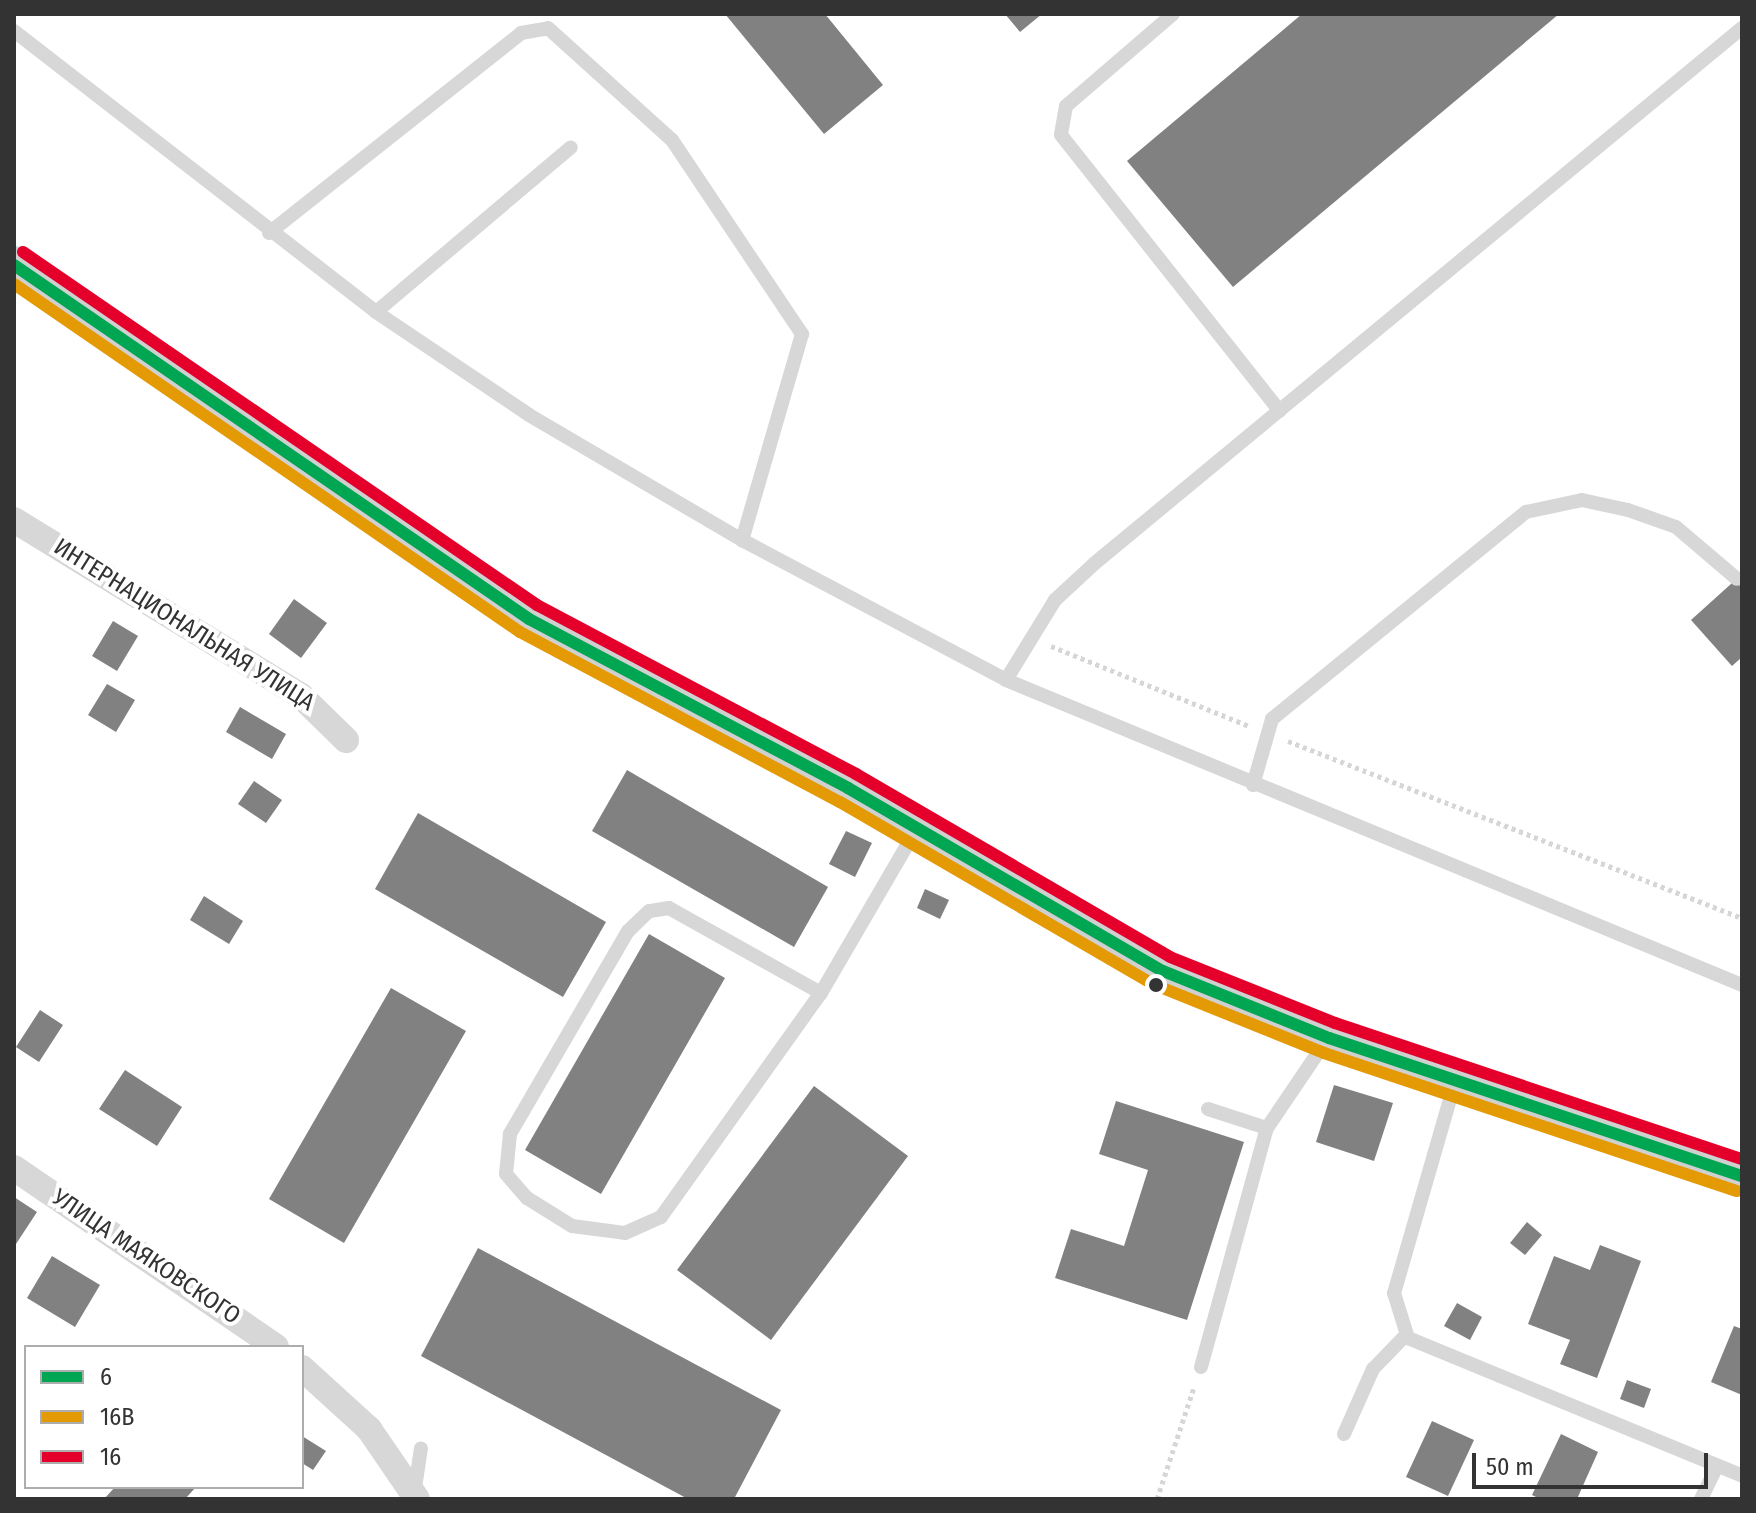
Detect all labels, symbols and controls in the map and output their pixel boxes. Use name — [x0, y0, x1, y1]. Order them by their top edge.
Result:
street label: ИНТЕРНАЦИОНАЛЬНАЯ УЛИЦА — [48, 533, 320, 717]
unlabelled marker — [1148, 977, 1164, 993]
street label: УЛИЦА МАЯКОВСКОГО — [47, 1183, 245, 1331]
legend — [24, 1345, 304, 1489]
text: 6 — [100, 1363, 112, 1391]
text: 16В — [100, 1403, 134, 1431]
scale bar — [1476, 1437, 1712, 1487]
text: 16 — [100, 1443, 121, 1471]
text: 50 m — [1486, 1453, 1534, 1481]

